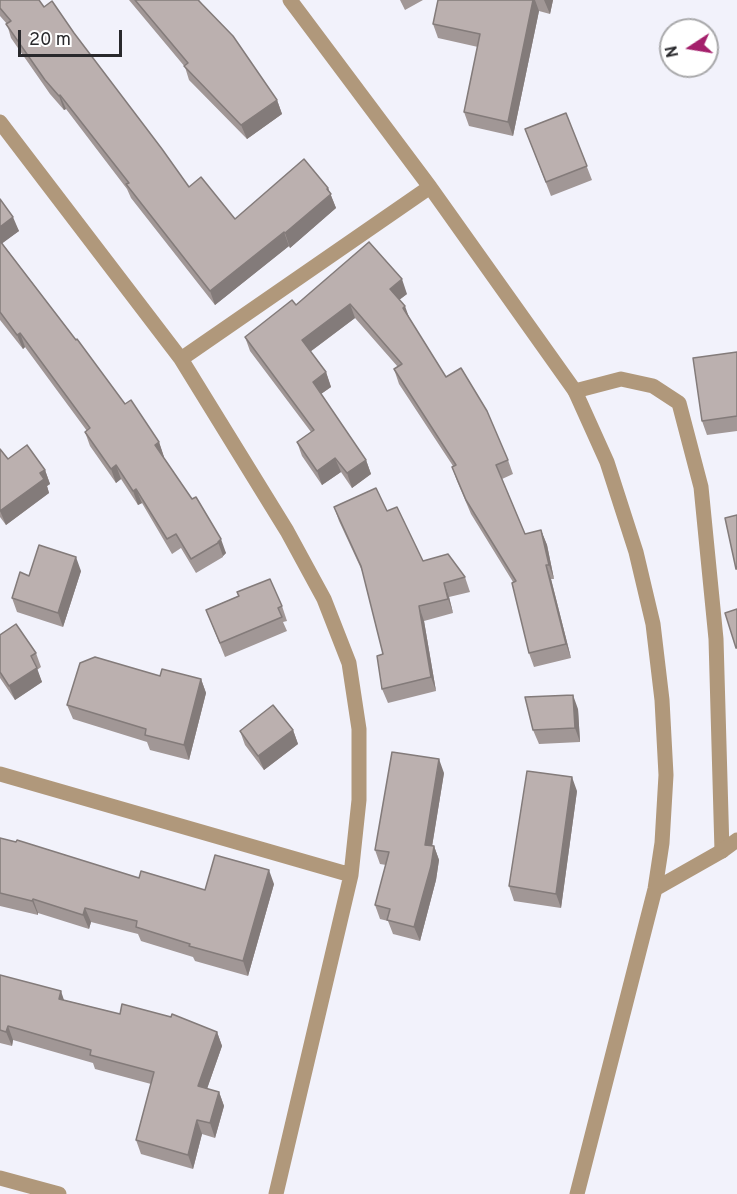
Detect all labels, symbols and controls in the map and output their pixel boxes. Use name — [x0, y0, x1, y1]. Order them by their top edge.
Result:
scale bar — [21, 18, 124, 56]
north arrow — [659, 18, 719, 78]
text: 20 m — [29, 29, 71, 52]
text: N — [662, 44, 684, 59]

